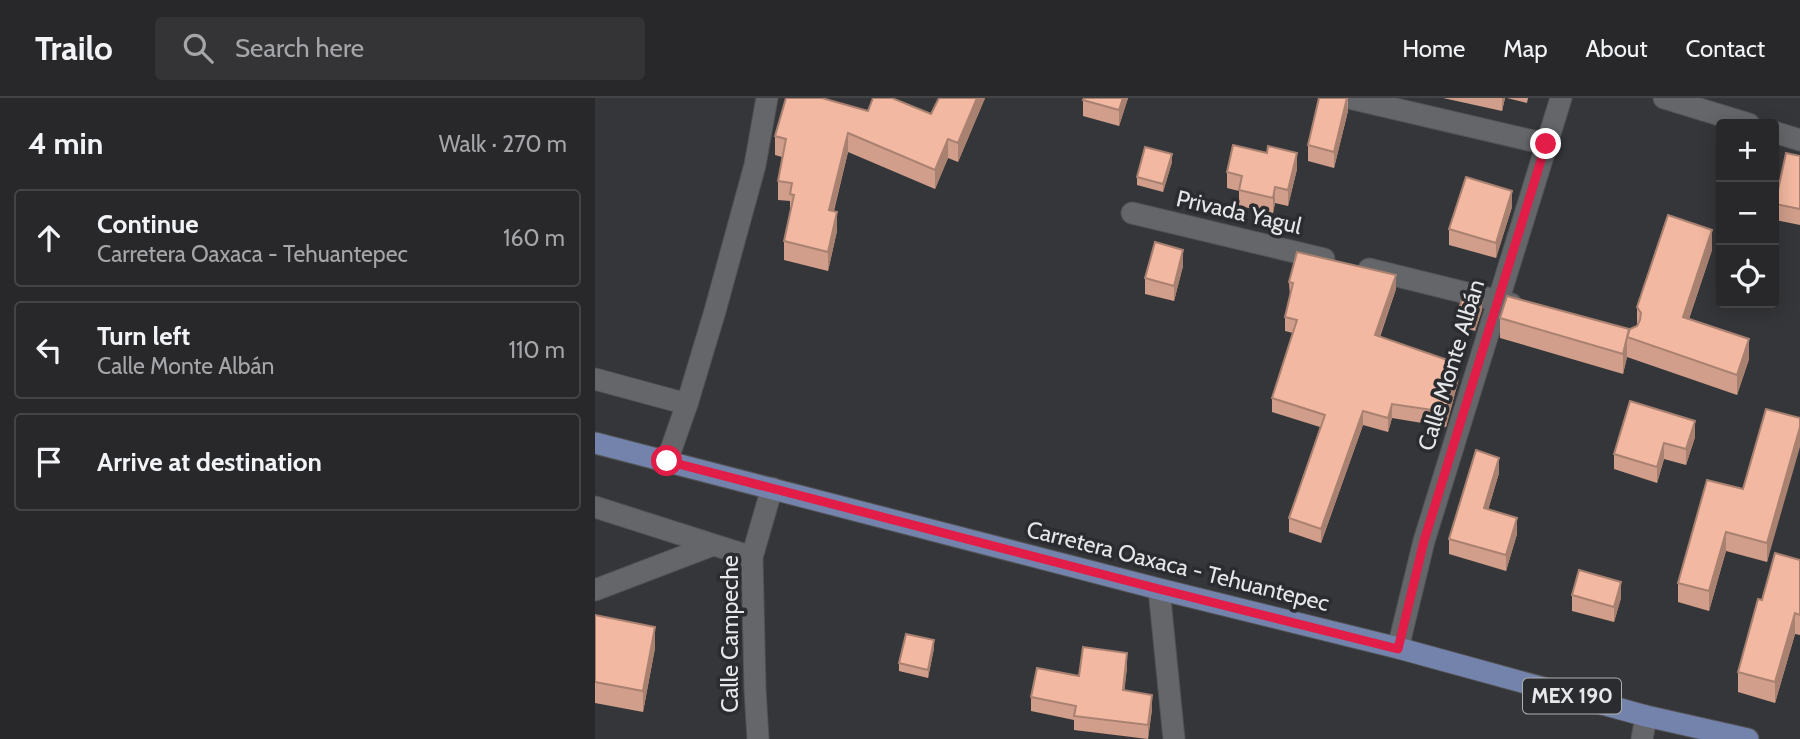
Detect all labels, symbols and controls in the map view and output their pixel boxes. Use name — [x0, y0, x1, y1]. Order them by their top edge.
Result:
search box — [155, 17, 645, 80]
text: Trailo — [35, 28, 113, 68]
icon: search — [179, 29, 217, 67]
text: Search here — [235, 32, 364, 64]
text: Home — [1402, 34, 1465, 63]
text: Map — [1503, 34, 1548, 63]
text: About — [1586, 34, 1648, 63]
text: Contact — [1686, 34, 1765, 63]
map controls — [1716, 119, 1779, 308]
button: + — [1716, 119, 1779, 182]
text: 4 min — [28, 125, 103, 162]
route end — [1530, 128, 1561, 159]
text: Walk · 270 m — [439, 130, 567, 158]
button: − — [1716, 182, 1779, 245]
street label: Privada Yagul — [1174, 184, 1305, 240]
text: Continue — [97, 208, 199, 240]
icon: ahead — [30, 219, 68, 257]
text: 160 m — [503, 224, 565, 252]
text: Carretera Oaxaca - Tehuantepec — [97, 240, 408, 268]
button: locate — [1716, 245, 1779, 308]
street label: Calle Monte Albán — [1412, 276, 1490, 454]
text: Turn left — [97, 320, 190, 352]
icon: left — [30, 331, 68, 369]
text: 110 m — [509, 336, 565, 364]
text: Calle Monte Albán — [97, 352, 274, 380]
icon: arrive — [30, 443, 68, 481]
route start — [651, 445, 682, 476]
text: Arrive at destination — [97, 446, 322, 478]
street label: Carretera Oaxaca - Tehuantepec — [1024, 515, 1332, 617]
street label: Calle Campeche — [716, 555, 744, 713]
road number: MEX 190 — [1523, 678, 1621, 714]

